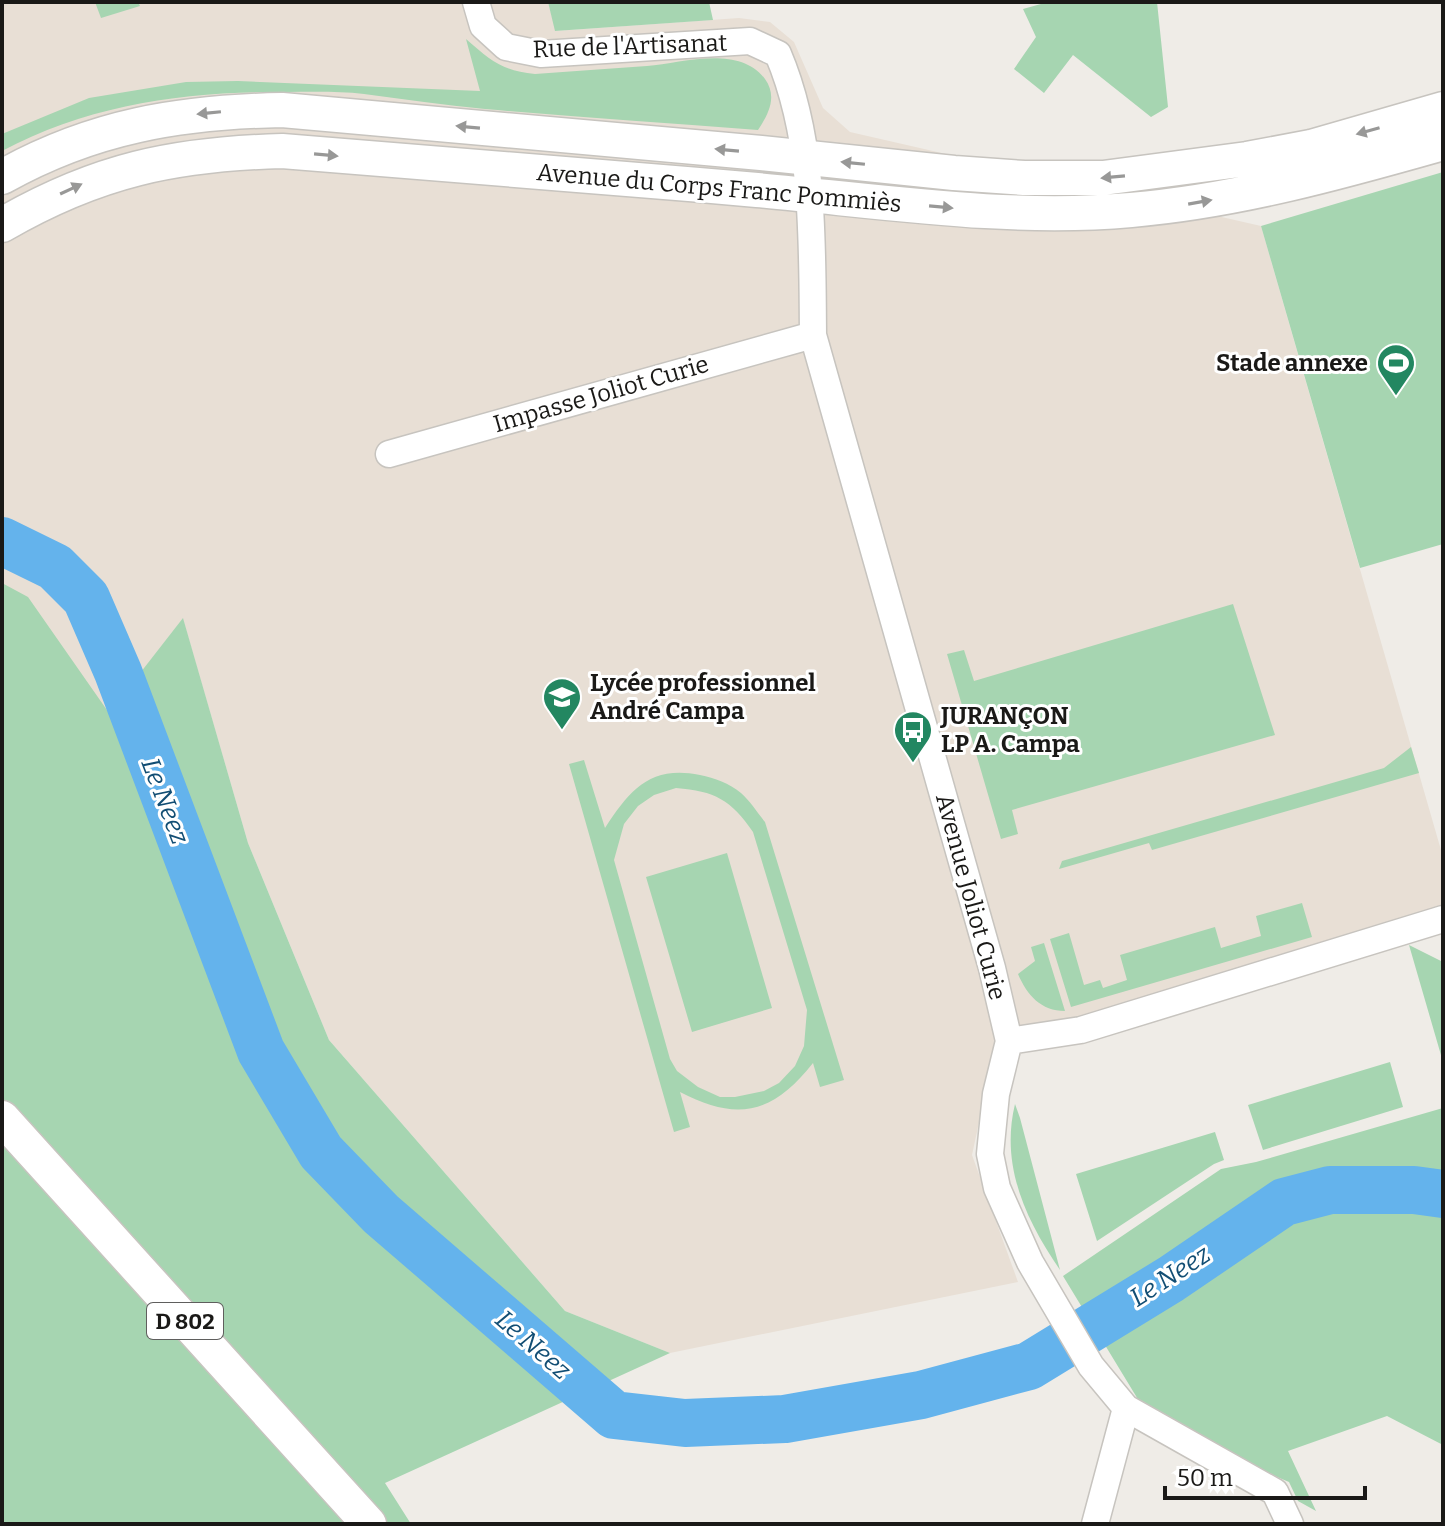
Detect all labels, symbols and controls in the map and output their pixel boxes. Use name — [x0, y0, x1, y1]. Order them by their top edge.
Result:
street label: Rue de l'Artisanat — [532, 29, 728, 63]
one-way arrow — [196, 106, 221, 119]
one-way arrow — [455, 120, 480, 133]
one-way arrow — [1356, 125, 1380, 138]
one-way arrow — [714, 143, 739, 156]
one-way arrow — [314, 149, 339, 162]
one-way arrow — [841, 156, 866, 169]
street label: Avenue du Corps Franc Pommiès — [535, 158, 903, 218]
one-way arrow — [1100, 170, 1125, 183]
one-way arrow — [60, 182, 83, 196]
one-way arrow — [1188, 195, 1213, 208]
one-way arrow — [929, 200, 954, 213]
sports icon: Stade annexe — [1375, 342, 1417, 397]
place label: Stade annexe — [1216, 349, 1368, 377]
street label: Impasse Joliot Curie — [490, 350, 712, 438]
place label: Lycée professionnel André Campa — [590, 669, 816, 725]
school or university icon: Lycée professionnel André Campa — [541, 676, 583, 731]
place label: JURANÇON LP A. Campa — [939, 702, 1080, 758]
bus stop icon: JURANÇON LP A. Campa — [892, 709, 934, 764]
water label: Le Neez — [135, 754, 195, 848]
street label: Avenue Joliot Curie — [930, 791, 1012, 1003]
water label: Le Neez — [1124, 1239, 1216, 1313]
road number: D 802 — [147, 1303, 223, 1339]
water label: Le Neez — [489, 1304, 577, 1386]
scale bar — [1165, 1450, 1365, 1500]
text: 50 m — [1177, 1464, 1233, 1492]

